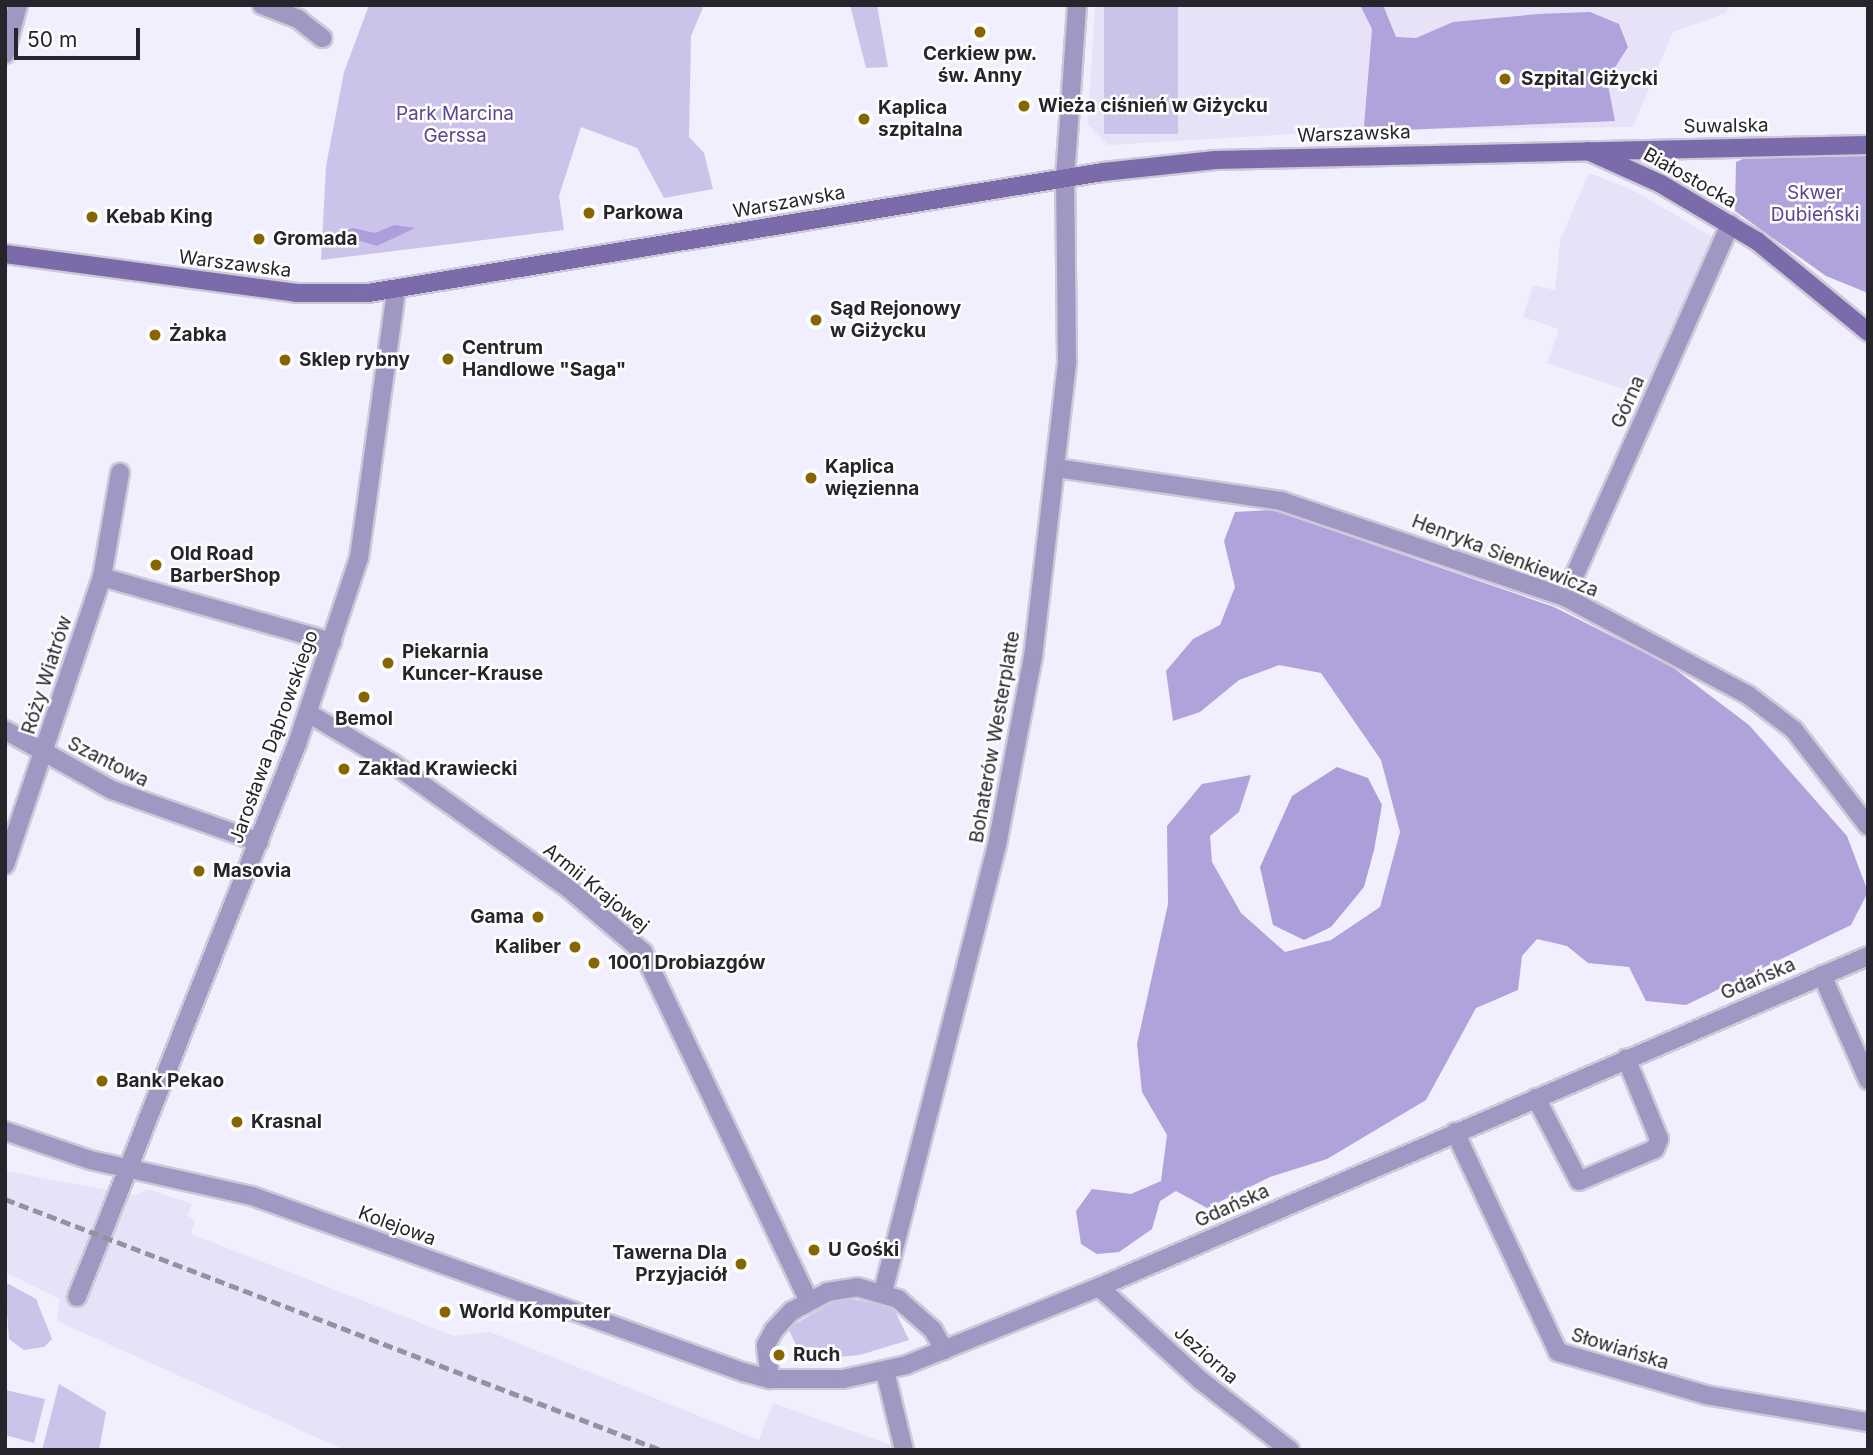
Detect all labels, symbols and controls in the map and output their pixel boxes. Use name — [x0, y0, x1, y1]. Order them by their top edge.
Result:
scale bar — [18, 14, 144, 58]
marker: Cerkiew pw. św. Anny — [972, 24, 988, 40]
text: 50 m — [27, 27, 77, 52]
place label: Cerkiew pw. św. Anny — [923, 43, 1037, 87]
place label: Szpital Giżycki — [1521, 68, 1658, 90]
marker: Szpital Giżycki — [1495, 69, 1515, 89]
place label: Wieża ciśnień w Giżycku — [1038, 95, 1268, 117]
place label: Kaplica szpitalna — [878, 97, 963, 141]
marker: Wieża ciśnień w Giżycku — [1016, 98, 1032, 114]
park label: Park Marcina Gerssa — [396, 103, 514, 147]
marker: Kaplica szpitalna — [856, 111, 872, 127]
street label: Suwalska — [1683, 114, 1769, 138]
street label: Warszawska — [1297, 121, 1411, 147]
street label: Białostocka — [1639, 143, 1741, 213]
street label: Warszawska — [731, 181, 847, 223]
park label: Skwer Dubieński — [1771, 182, 1859, 226]
place label: Parkowa — [603, 202, 683, 224]
marker: Parkowa — [581, 205, 597, 221]
place label: Kebab King — [106, 206, 213, 228]
marker: Kebab King — [84, 209, 100, 225]
place label: Gromada — [273, 228, 358, 250]
marker: Gromada — [251, 231, 267, 247]
street label: Warszawska — [177, 246, 293, 282]
place label: Sąd Rejonowy w Giżycku — [830, 298, 961, 342]
marker: Sąd Rejonowy w Giżycku — [808, 312, 824, 328]
place label: Żabka — [169, 324, 227, 346]
marker: Żabka — [147, 327, 163, 343]
place label: Centrum Handlowe "Saga" — [462, 337, 626, 381]
place label: Sklep rybny — [299, 349, 410, 371]
marker: Centrum Handlowe "Saga" — [440, 351, 456, 367]
marker: Sklep rybny — [277, 352, 293, 368]
street label: Górna — [1606, 372, 1650, 432]
place label: Kaplica więzienna — [825, 456, 919, 500]
marker: Kaplica więzienna — [803, 470, 819, 486]
street label: Henryka Sienkiewicza — [1409, 510, 1601, 602]
place label: Old Road BarberShop — [170, 543, 281, 587]
marker: Old Road BarberShop — [148, 557, 164, 573]
street label: Róży Wiatrów — [17, 613, 77, 737]
street label: Jarosława Dąbrowskiego — [225, 627, 323, 847]
street label: Bohaterów Westerplatte — [965, 629, 1025, 845]
place label: Piekarnia Kuncer-Krause — [402, 641, 543, 685]
marker: Piekarnia Kuncer-Krause — [380, 655, 396, 671]
marker: Bemol — [356, 689, 372, 705]
place label: Bemol — [335, 708, 393, 730]
street label: Szantowa — [64, 732, 152, 792]
place label: Zakład Krawiecki — [358, 758, 517, 780]
marker: Zakład Krawiecki — [336, 761, 352, 777]
street label: Armii Krajowej — [539, 839, 653, 937]
place label: Masovia — [213, 860, 291, 882]
marker: Masovia — [191, 863, 207, 879]
place label: Gama — [470, 906, 524, 928]
marker: Gama — [530, 909, 546, 925]
place label: Kaliber — [495, 936, 561, 958]
marker: Kaliber — [567, 939, 583, 955]
place label: 1001 Drobiazgów — [608, 952, 765, 974]
street label: Gdańska — [1717, 953, 1799, 1005]
marker: 1001 Drobiazgów — [586, 955, 602, 971]
place label: Bank Pekao — [116, 1070, 224, 1092]
marker: Bank Pekao — [94, 1073, 110, 1089]
place label: Krasnal — [251, 1111, 322, 1133]
marker: Krasnal — [229, 1114, 245, 1130]
street label: Gdańska — [1191, 1180, 1273, 1232]
street label: Kolejowa — [355, 1201, 439, 1251]
place label: U Gośki — [828, 1239, 899, 1261]
place label: Tawerna Dla Przyjaciół — [612, 1242, 727, 1286]
marker: U Gośki — [806, 1242, 822, 1258]
marker: Tawerna Dla Przyjaciół — [733, 1256, 749, 1272]
place label: World Komputer — [459, 1301, 611, 1323]
marker: World Komputer — [437, 1304, 453, 1320]
street label: Jeziorna — [1169, 1321, 1243, 1389]
street label: Słowiańska — [1568, 1323, 1672, 1375]
place label: Ruch — [793, 1344, 840, 1366]
marker: Ruch — [771, 1347, 787, 1363]

